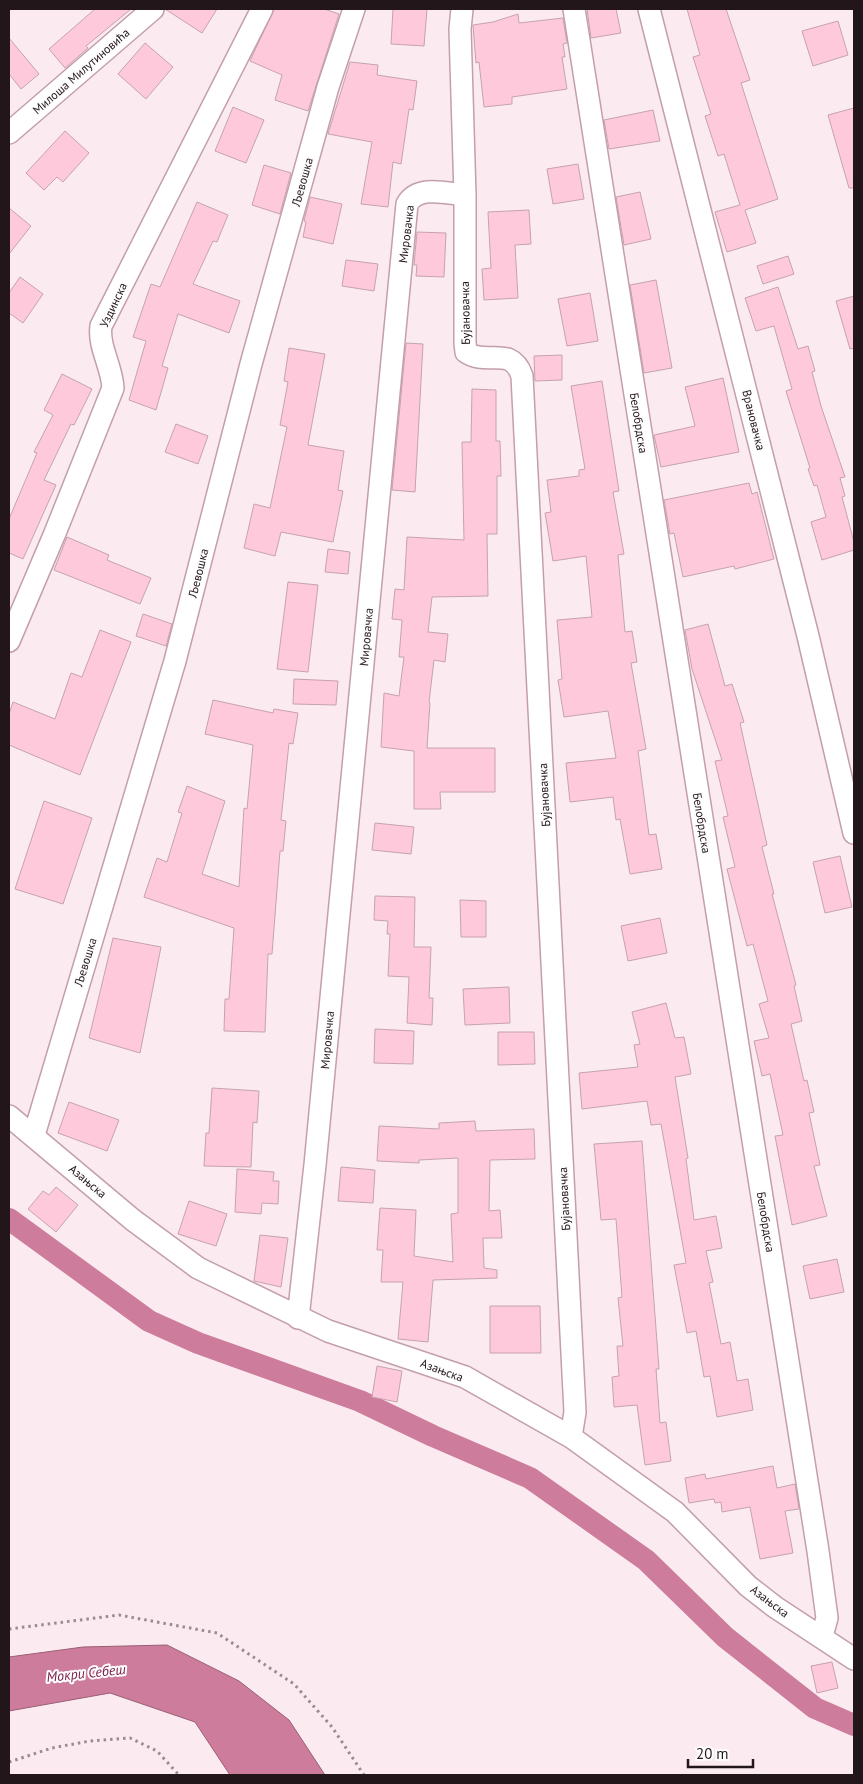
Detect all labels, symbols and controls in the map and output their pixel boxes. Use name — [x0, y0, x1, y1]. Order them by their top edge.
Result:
street label: Милоша Милутиновића — [29, 25, 133, 117]
street label: Љевошка — [288, 156, 316, 209]
street label: Мировачка — [395, 204, 417, 264]
street label: Уздинска — [96, 280, 130, 330]
street label: Бујановачка — [457, 281, 473, 345]
street label: Врановачка — [739, 388, 769, 452]
street label: Белобрдска — [627, 392, 651, 455]
street label: Љевошка — [184, 547, 211, 600]
street label: Мировачка — [356, 607, 376, 667]
street label: Бујановачка — [535, 763, 553, 827]
street label: Белобрдска — [690, 792, 714, 855]
street label: Љевошка — [70, 936, 100, 989]
street label: Мировачка — [317, 1010, 337, 1070]
street label: Азањска — [66, 1161, 110, 1201]
street label: Бујановачка — [555, 1167, 573, 1231]
street label: Белобрдска — [754, 1191, 778, 1254]
street label: Азањска — [419, 1355, 465, 1385]
street label: Азањска — [748, 1582, 792, 1620]
water label: Мокри Себеш — [46, 1660, 127, 1686]
scale bar — [688, 1736, 753, 1768]
text: 20 m — [696, 1744, 729, 1763]

